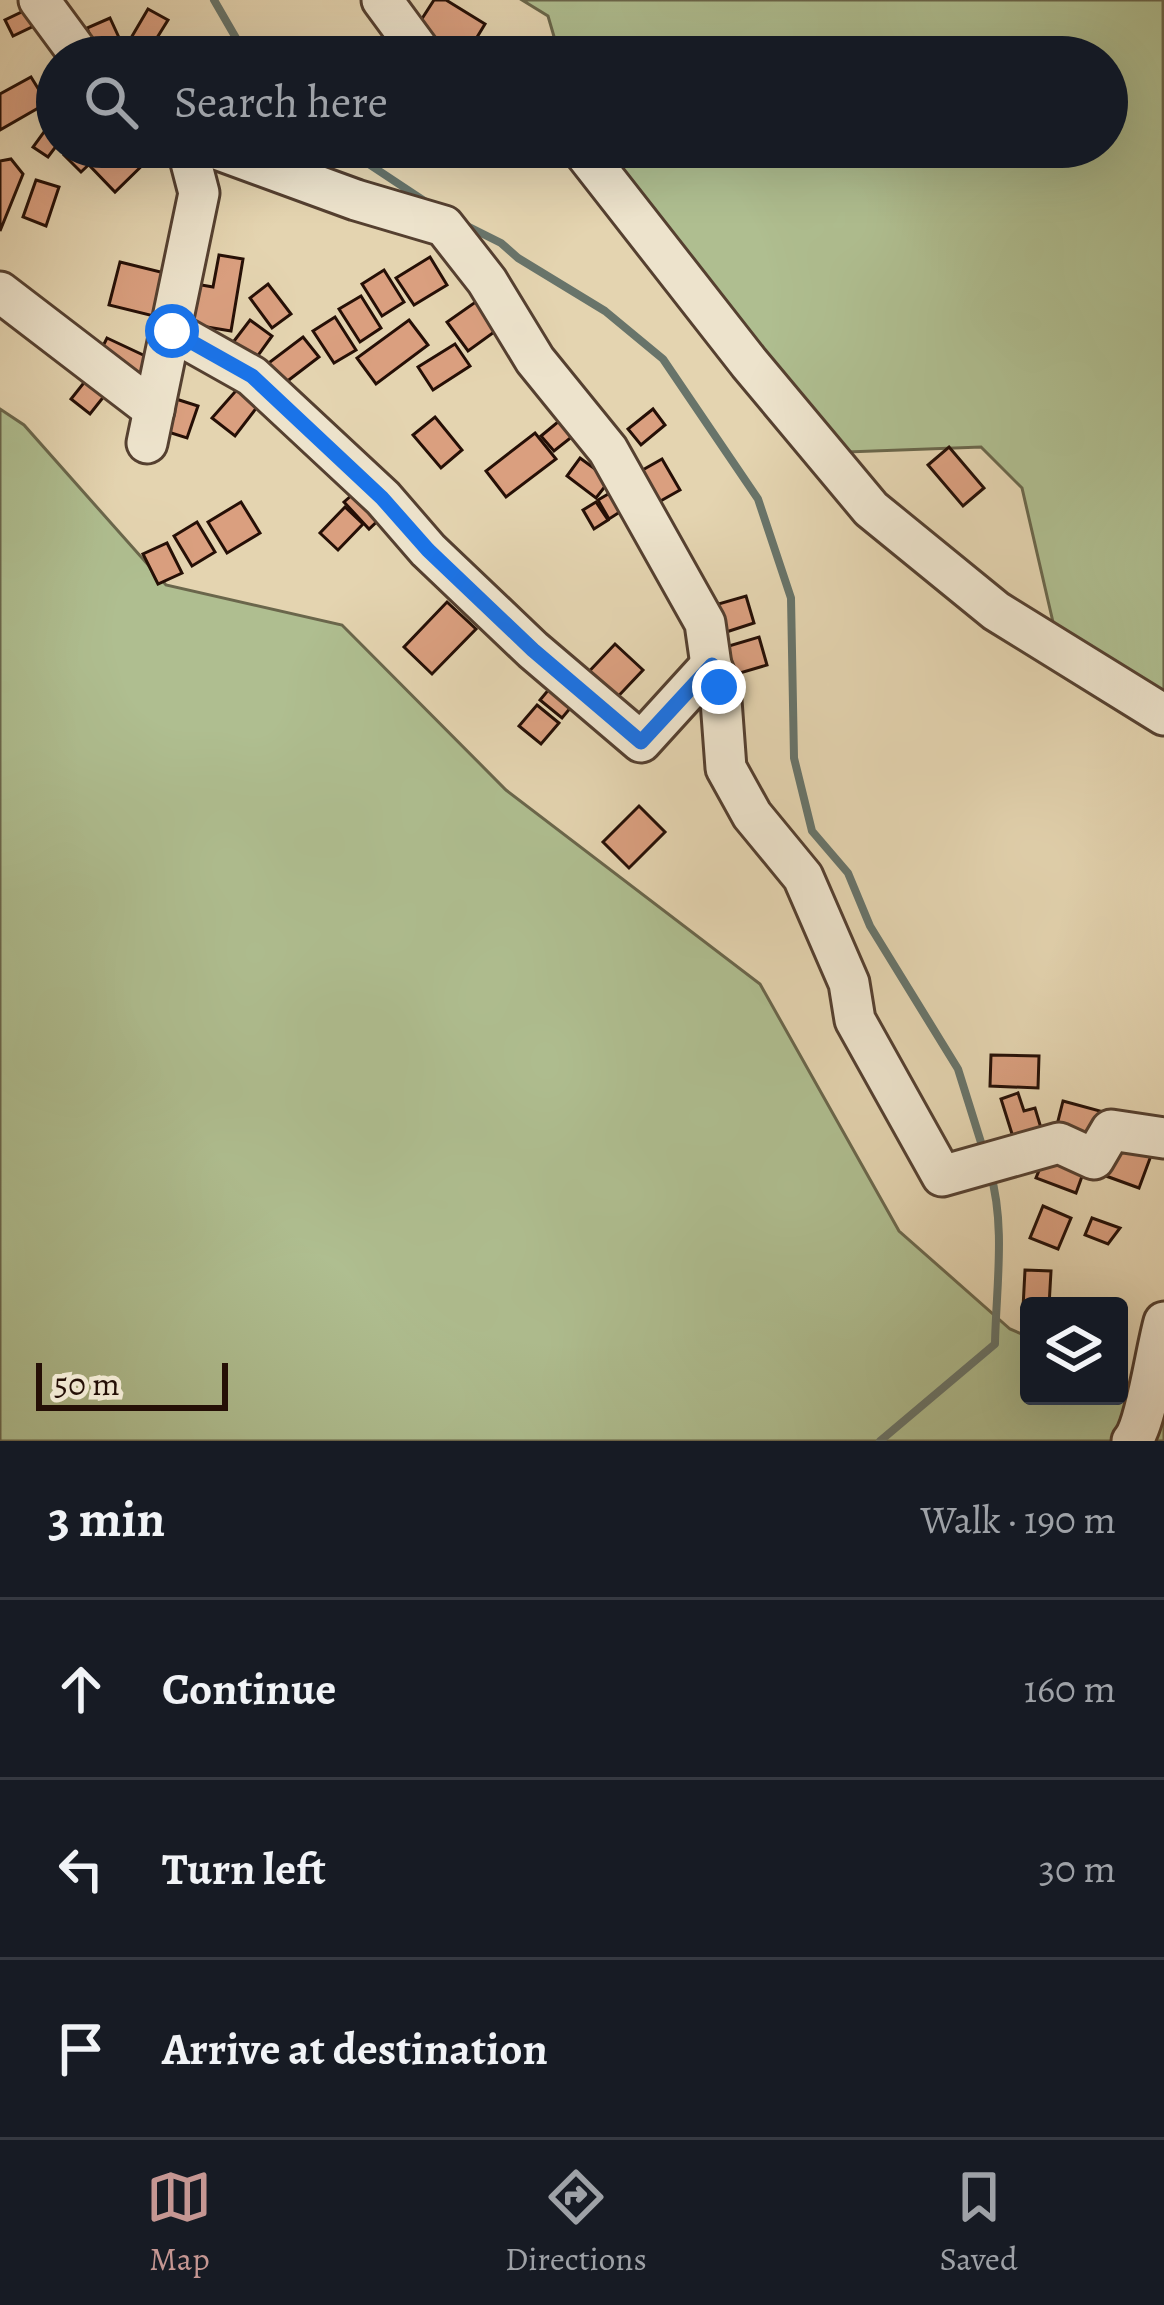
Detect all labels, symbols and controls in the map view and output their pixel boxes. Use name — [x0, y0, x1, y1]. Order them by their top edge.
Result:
search box — [36, 36, 1128, 168]
icon: search — [78, 69, 144, 135]
text: Search here — [174, 71, 388, 133]
route start — [145, 304, 199, 358]
route end — [692, 660, 746, 714]
map controls — [1020, 1297, 1128, 1405]
button: layers — [1020, 1297, 1128, 1405]
scale bar — [36, 1357, 228, 1410]
text: 50 m — [54, 1361, 120, 1406]
text: 3 min — [48, 1484, 165, 1554]
text: Walk · 190 m — [920, 1493, 1116, 1546]
icon: ahead — [48, 1656, 114, 1722]
text: Continue — [162, 1658, 336, 1720]
text: 160 m — [1024, 1662, 1116, 1715]
icon: left — [48, 1836, 114, 1902]
text: Turn left — [162, 1838, 326, 1900]
text: 30 m — [1039, 1842, 1116, 1895]
icon: arrive — [48, 2016, 114, 2082]
text: Arrive at destination — [162, 2018, 548, 2080]
tab: Map — [146, 2164, 212, 2281]
tab: Directions — [505, 2164, 647, 2281]
tab: Saved — [939, 2164, 1018, 2281]

